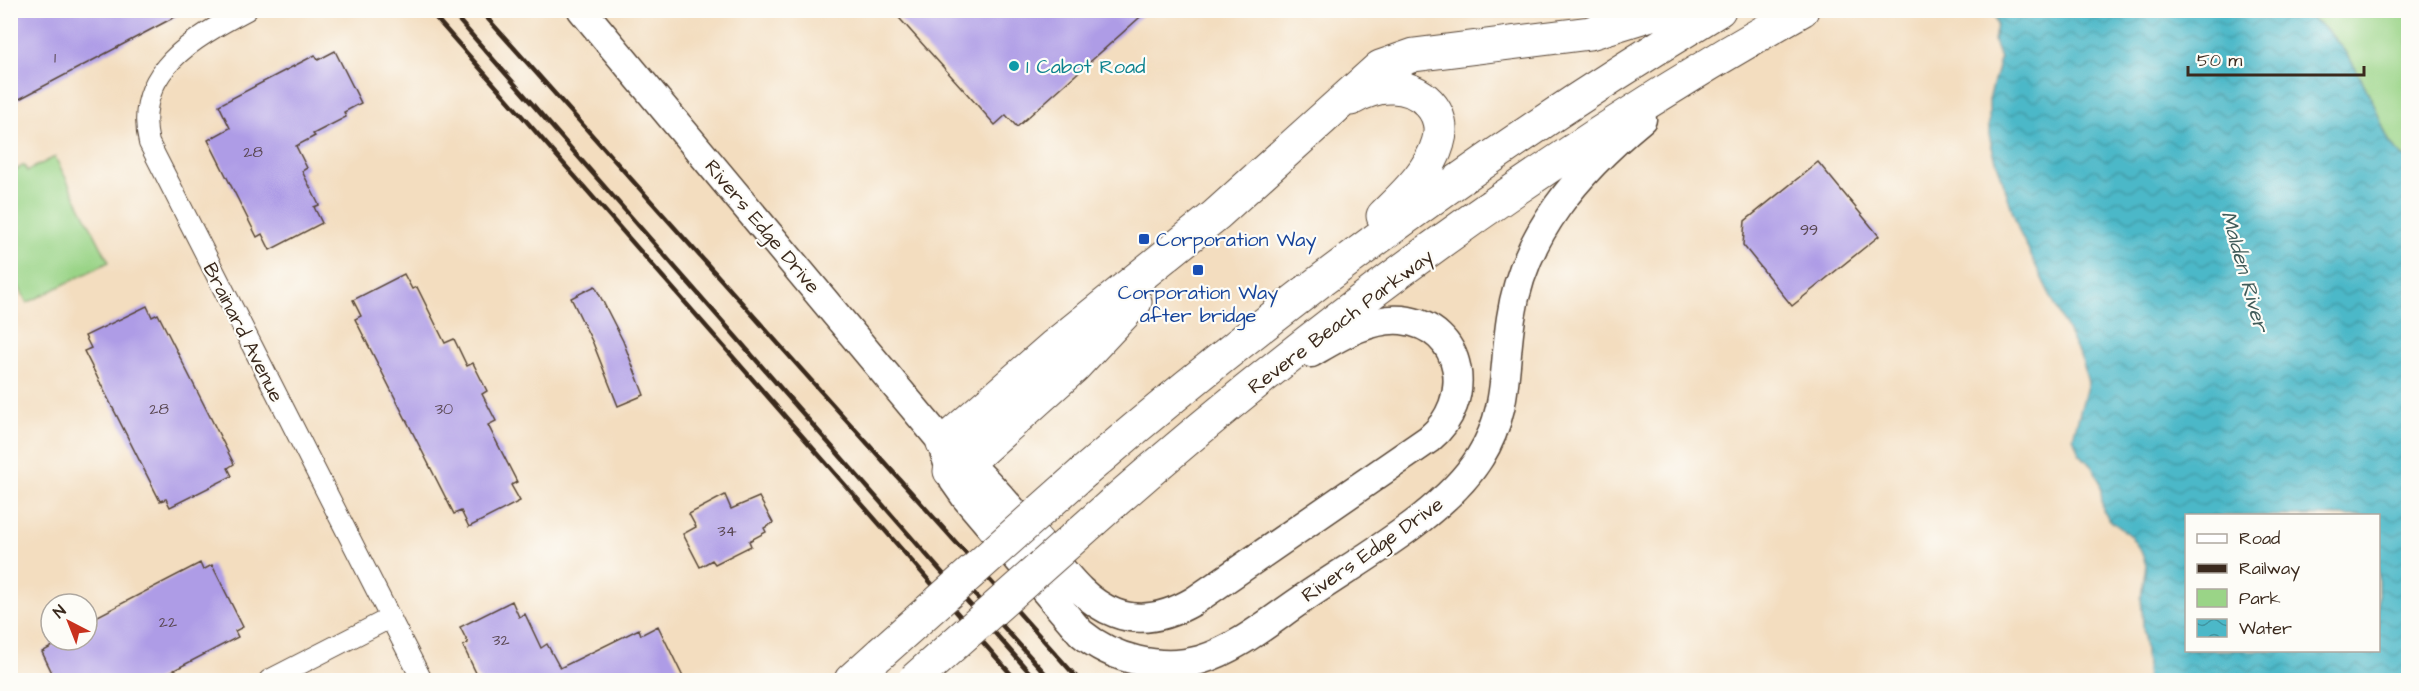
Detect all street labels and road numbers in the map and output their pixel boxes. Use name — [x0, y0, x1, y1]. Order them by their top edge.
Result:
street label: Rivers Edge Drive — [697, 154, 827, 300]
street label: Revere Beach Parkway — [1242, 243, 1440, 402]
street label: Brainard Avenue — [196, 258, 290, 407]
street label: Rivers Edge Drive — [1296, 490, 1450, 610]

